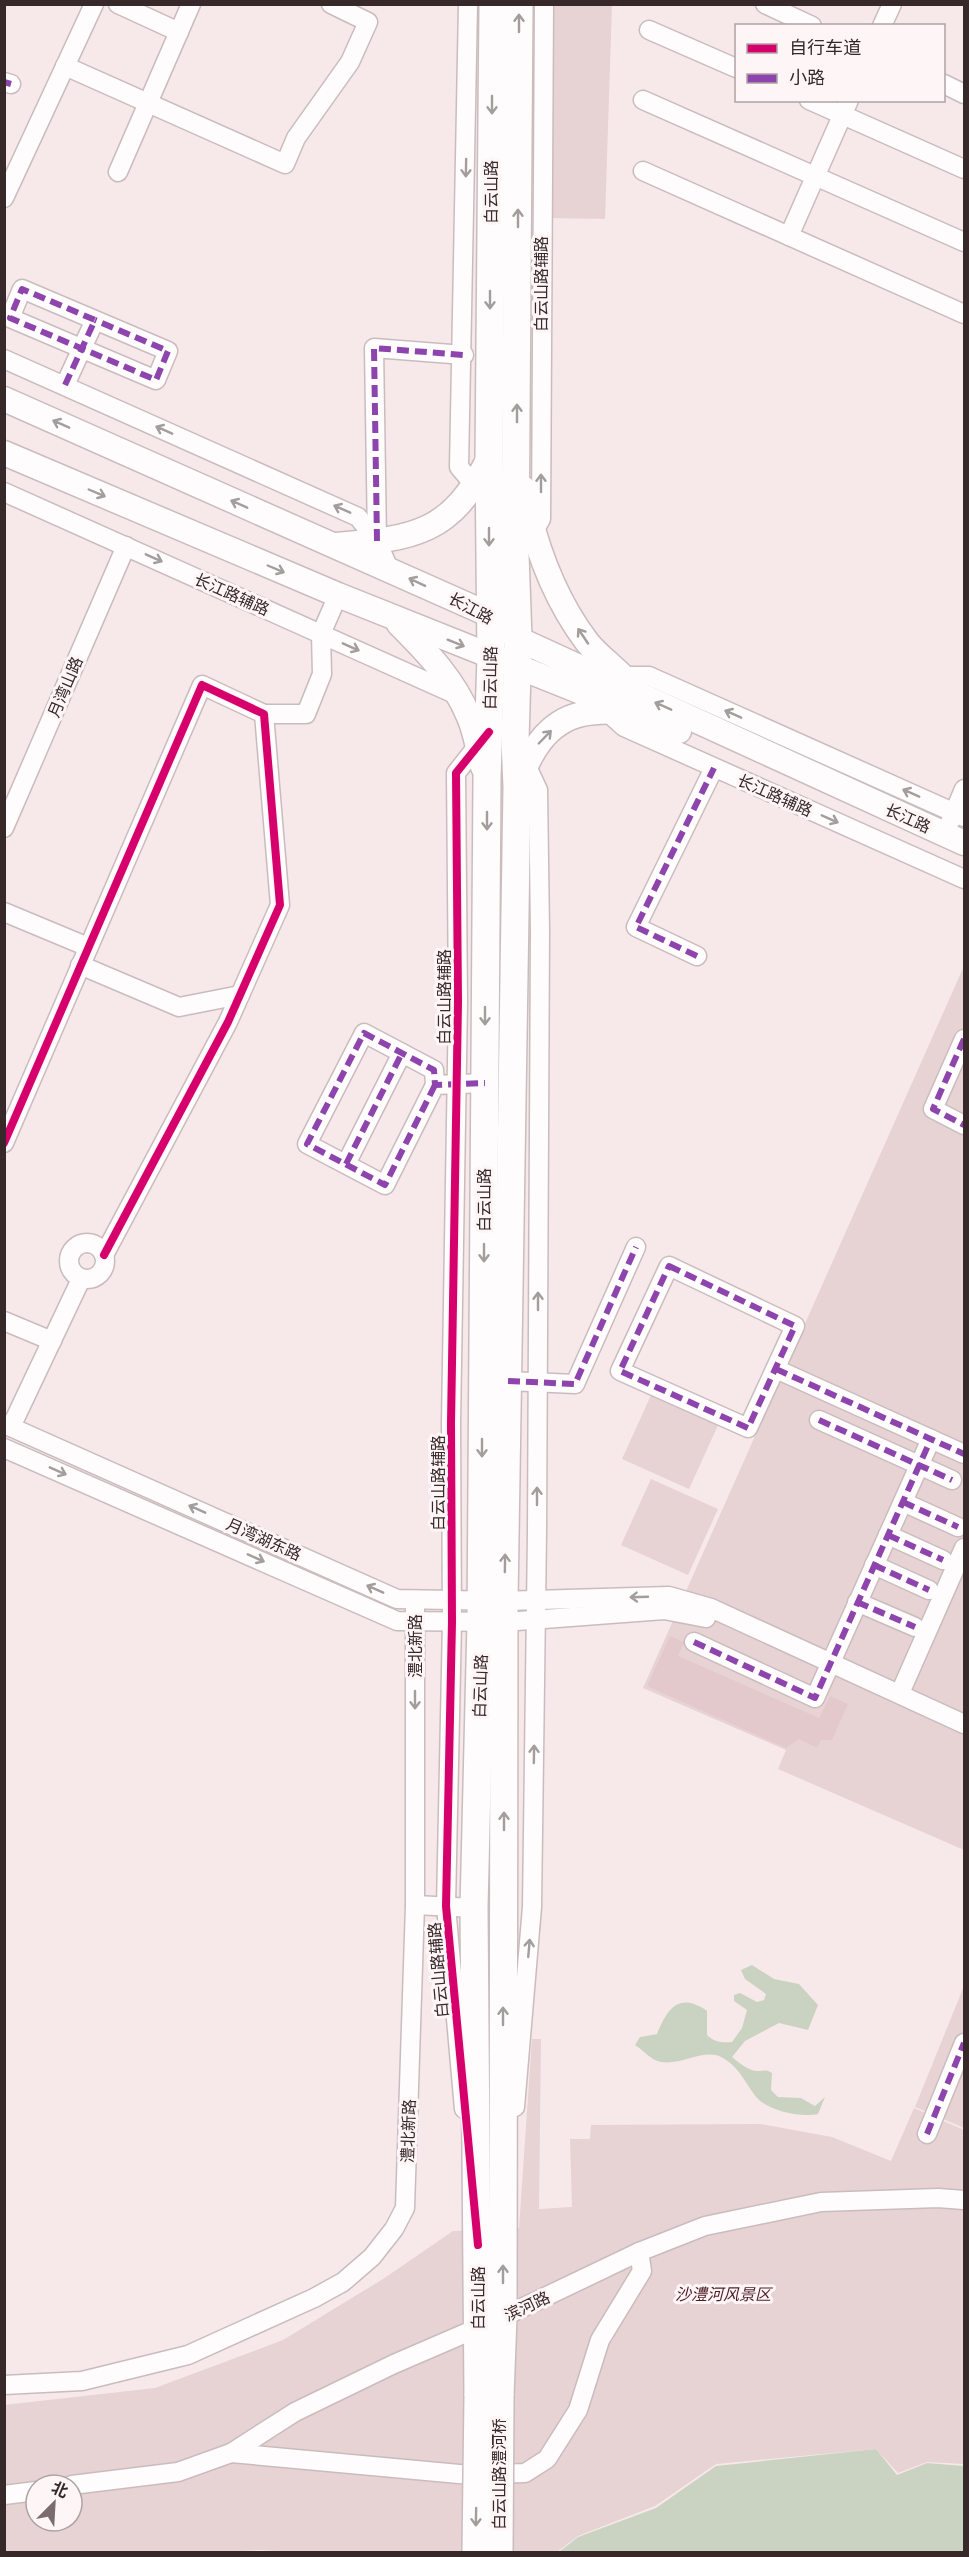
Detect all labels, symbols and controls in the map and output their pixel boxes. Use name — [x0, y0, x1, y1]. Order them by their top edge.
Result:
one-way arrow — [513, 13, 525, 33]
legend — [735, 24, 945, 102]
text: 自行车道 — [789, 36, 861, 59]
text: 小路 — [789, 66, 825, 89]
one-way arrow — [486, 94, 498, 114]
one-way arrow — [460, 157, 472, 177]
street label: 白云山路 — [481, 160, 501, 224]
one-way arrow — [512, 208, 524, 228]
street label: 白云山路辅路 — [531, 236, 551, 332]
one-way arrow — [484, 289, 496, 309]
one-way arrow — [511, 403, 523, 423]
one-way arrow — [52, 418, 71, 429]
one-way arrow — [155, 423, 173, 435]
one-way arrow — [535, 474, 547, 494]
one-way arrow — [87, 487, 105, 499]
one-way arrow — [230, 497, 248, 508]
one-way arrow — [333, 503, 351, 514]
one-way arrow — [483, 526, 495, 546]
one-way arrow — [144, 553, 162, 565]
one-way arrow — [267, 564, 285, 575]
street label: 长江路辅路 — [191, 569, 273, 619]
one-way arrow — [409, 576, 427, 587]
street label: 长江路 — [445, 588, 497, 628]
one-way arrow — [577, 627, 590, 644]
one-way arrow — [447, 638, 465, 649]
one-way arrow — [341, 642, 359, 653]
street label: 白云山路 — [479, 646, 501, 710]
street label: 月湾山路 — [43, 654, 87, 720]
one-way arrow — [654, 700, 672, 711]
one-way arrow — [724, 707, 742, 718]
one-way arrow — [538, 729, 552, 744]
street label: 长江路辅路 — [734, 770, 816, 820]
one-way arrow — [902, 787, 921, 798]
street label: 长江路 — [882, 799, 934, 837]
one-way arrow — [481, 810, 492, 830]
one-way arrow — [821, 814, 839, 826]
street label: 白云山路辅路 — [434, 949, 454, 1045]
one-way arrow — [479, 1005, 491, 1025]
street label: 白云山路 — [474, 1168, 494, 1232]
one-way arrow — [478, 1242, 490, 1262]
one-way arrow — [532, 1291, 544, 1311]
street label: 白云山路辅路 — [428, 1435, 448, 1531]
one-way arrow — [476, 1437, 488, 1457]
one-way arrow — [48, 1466, 67, 1477]
one-way arrow — [531, 1486, 543, 1506]
one-way arrow — [188, 1503, 206, 1514]
street label: 月湾湖东路 — [223, 1514, 305, 1564]
one-way arrow — [246, 1553, 264, 1564]
one-way arrow — [499, 1554, 511, 1574]
one-way arrow — [366, 1583, 384, 1594]
one-way arrow — [630, 1592, 650, 1603]
street label: 澧北新路 — [405, 1614, 425, 1678]
street label: 白云山路 — [469, 1654, 491, 1718]
one-way arrow — [409, 1690, 421, 1710]
one-way arrow — [528, 1744, 540, 1764]
one-way arrow — [498, 1812, 510, 1832]
street label: 白云山路辅路 — [424, 1921, 452, 2019]
one-way arrow — [524, 1939, 535, 1959]
one-way arrow — [497, 2007, 509, 2027]
street label: 澧北新路 — [397, 2099, 419, 2163]
one-way arrow — [497, 2265, 509, 2285]
street label: 白云山路 — [468, 2266, 488, 2330]
park label: 沙澧河风景区 — [675, 2284, 773, 2304]
street label: 滨河路 — [501, 2287, 553, 2325]
street label: 白云山路澧河桥 — [489, 2418, 509, 2530]
north arrow — [24, 2473, 84, 2533]
text: 北 — [49, 2477, 71, 2502]
one-way arrow — [471, 2507, 482, 2527]

